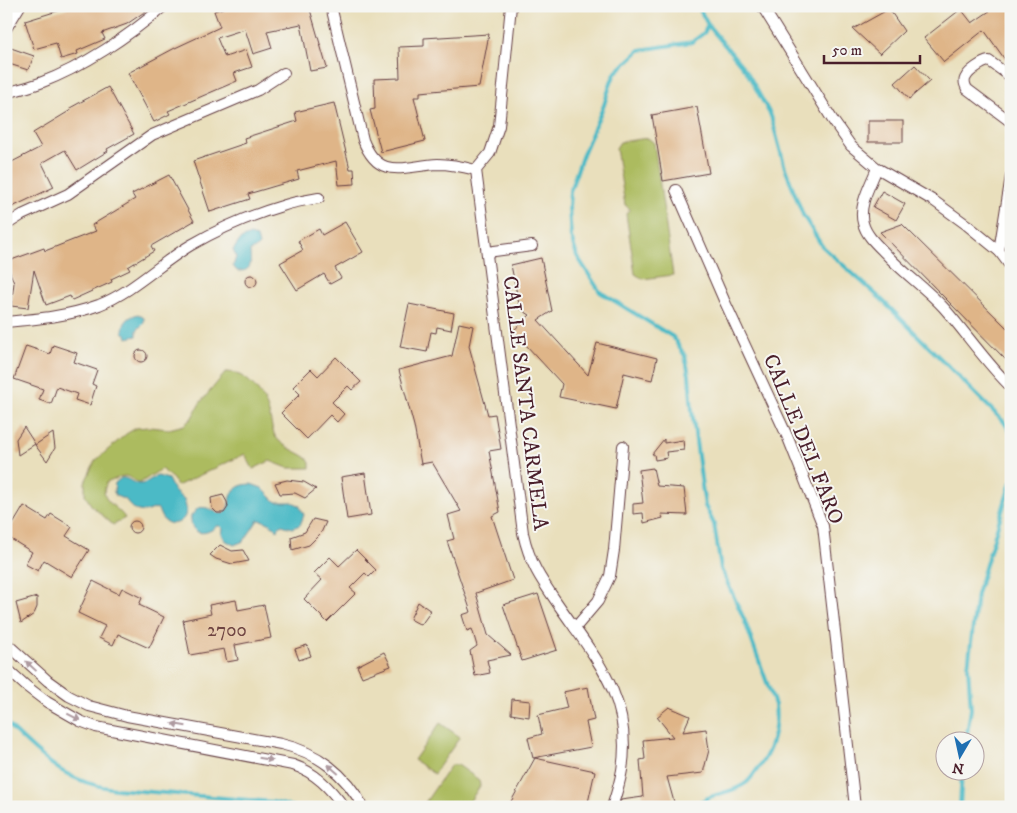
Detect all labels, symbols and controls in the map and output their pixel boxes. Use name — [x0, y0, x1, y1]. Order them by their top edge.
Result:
scale bar — [824, 32, 921, 64]
text: 50 m — [832, 41, 862, 60]
street label: CALLE SANTA CARMELA — [497, 274, 554, 532]
street label: CALLE DEL FARO — [757, 350, 849, 528]
house number: 2700 — [207, 619, 247, 642]
one-way arrow — [24, 661, 37, 672]
one-way arrow — [66, 713, 81, 721]
one-way arrow — [170, 721, 186, 729]
north arrow — [934, 730, 984, 780]
one-way arrow — [259, 755, 275, 763]
text: N — [951, 758, 965, 778]
one-way arrow — [327, 763, 339, 775]

